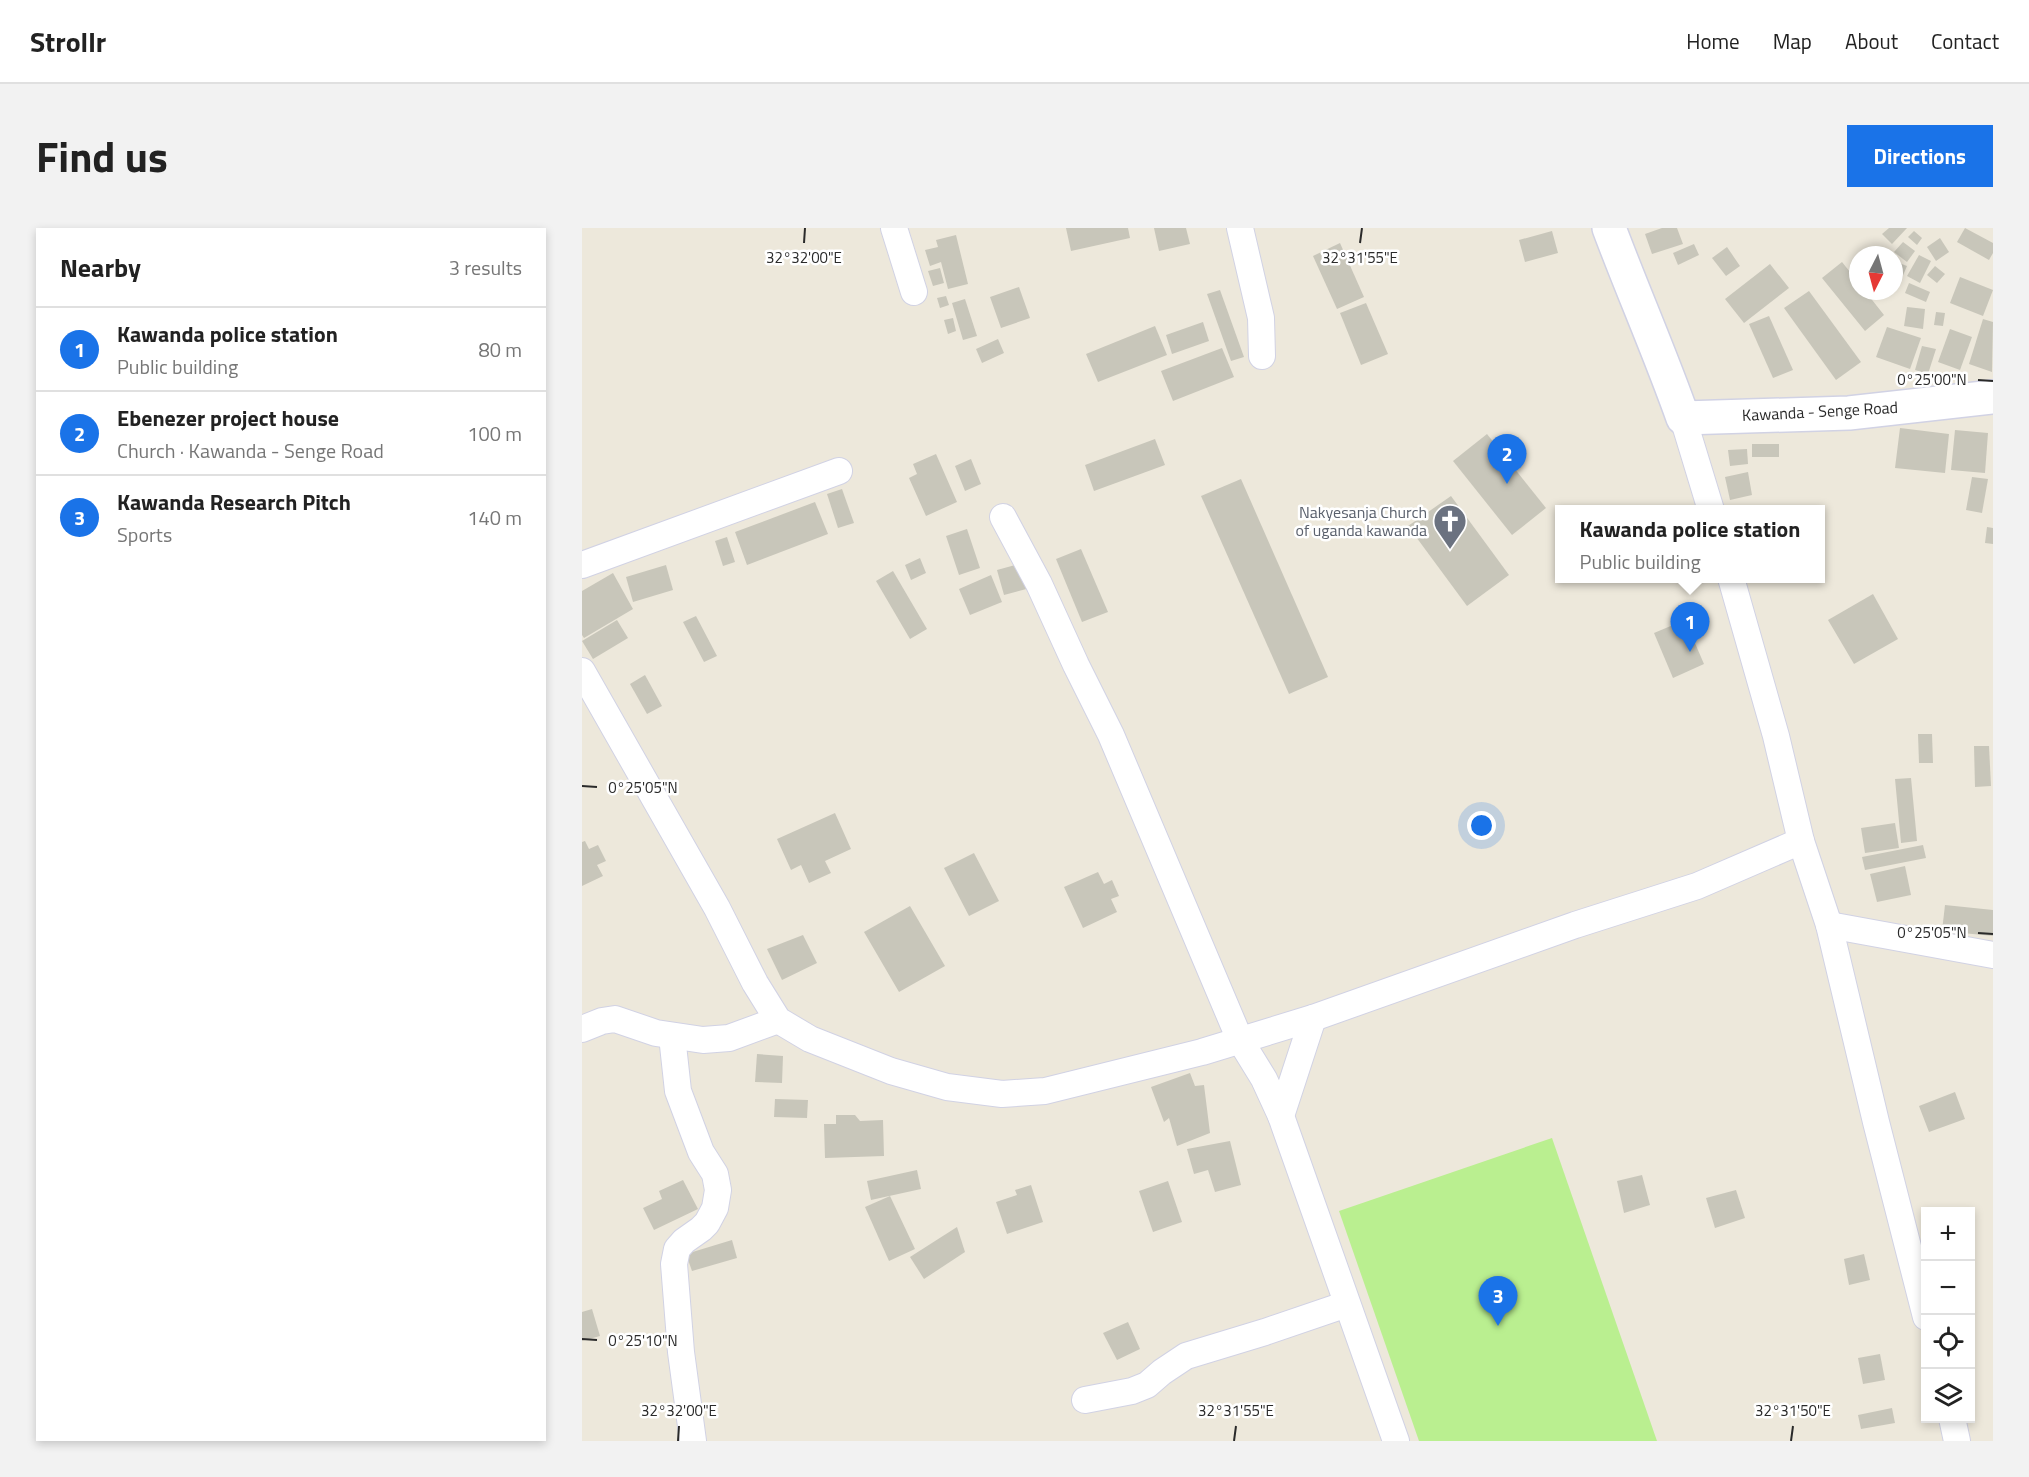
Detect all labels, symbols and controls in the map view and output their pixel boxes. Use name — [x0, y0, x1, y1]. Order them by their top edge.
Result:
text: Strollr — [30, 20, 106, 63]
text: Home — [1686, 25, 1740, 57]
text: Map — [1773, 25, 1812, 57]
text: About — [1845, 25, 1898, 57]
text: Contact — [1931, 25, 1999, 57]
text: Find us — [36, 124, 168, 188]
button: Directions — [1847, 125, 1993, 187]
text: 32°32'00"E — [766, 246, 842, 269]
text: 32°31'55"E — [1322, 246, 1398, 269]
north arrow — [1849, 246, 1903, 300]
text: Nearby — [60, 248, 141, 287]
text: 3 results — [449, 252, 522, 283]
text: Kawanda police station — [117, 317, 338, 351]
text: 1 — [74, 334, 85, 365]
text: 80 m — [478, 334, 522, 365]
text: Public building — [117, 351, 238, 382]
text: 0°25'00"N — [1897, 368, 1967, 391]
street label: Kawanda - Senge Road — [1741, 395, 1899, 427]
text: Ebenezer project house — [117, 401, 339, 435]
text: 2 — [74, 418, 85, 449]
text: 100 m — [467, 418, 522, 449]
pin: 2 — [1488, 434, 1526, 484]
text: Church · Kawanda - Senge Road — [117, 435, 384, 466]
text: Kawanda Research Pitch — [117, 485, 351, 519]
place label: Nakyesanja Church of uganda kawanda — [1296, 500, 1427, 542]
text: 3 — [74, 502, 85, 533]
text: 140 m — [467, 502, 522, 533]
church icon: Nakyesanja Church of uganda kawanda — [1432, 503, 1468, 550]
popup — [1555, 505, 1825, 583]
text: Kawanda police station — [1580, 512, 1800, 546]
text: Sports — [117, 519, 172, 550]
text: Public building — [1580, 546, 1701, 577]
pin: 1 — [1670, 602, 1710, 652]
text: 0°25'05"N — [608, 776, 678, 799]
your location — [1467, 811, 1496, 840]
text: 0°25'05"N — [1897, 921, 1967, 944]
map controls — [1921, 1207, 1975, 1423]
button: + — [1921, 1207, 1975, 1261]
button: − — [1921, 1261, 1975, 1315]
pin: 3 — [1478, 1276, 1518, 1326]
button: locate — [1921, 1315, 1975, 1369]
text: 0°25'10"N — [608, 1329, 678, 1352]
button: layers — [1921, 1369, 1975, 1423]
text: 32°32'00"E — [641, 1399, 717, 1422]
text: 32°31'55"E — [1198, 1399, 1274, 1422]
text: 32°31'50"E — [1755, 1399, 1831, 1422]

